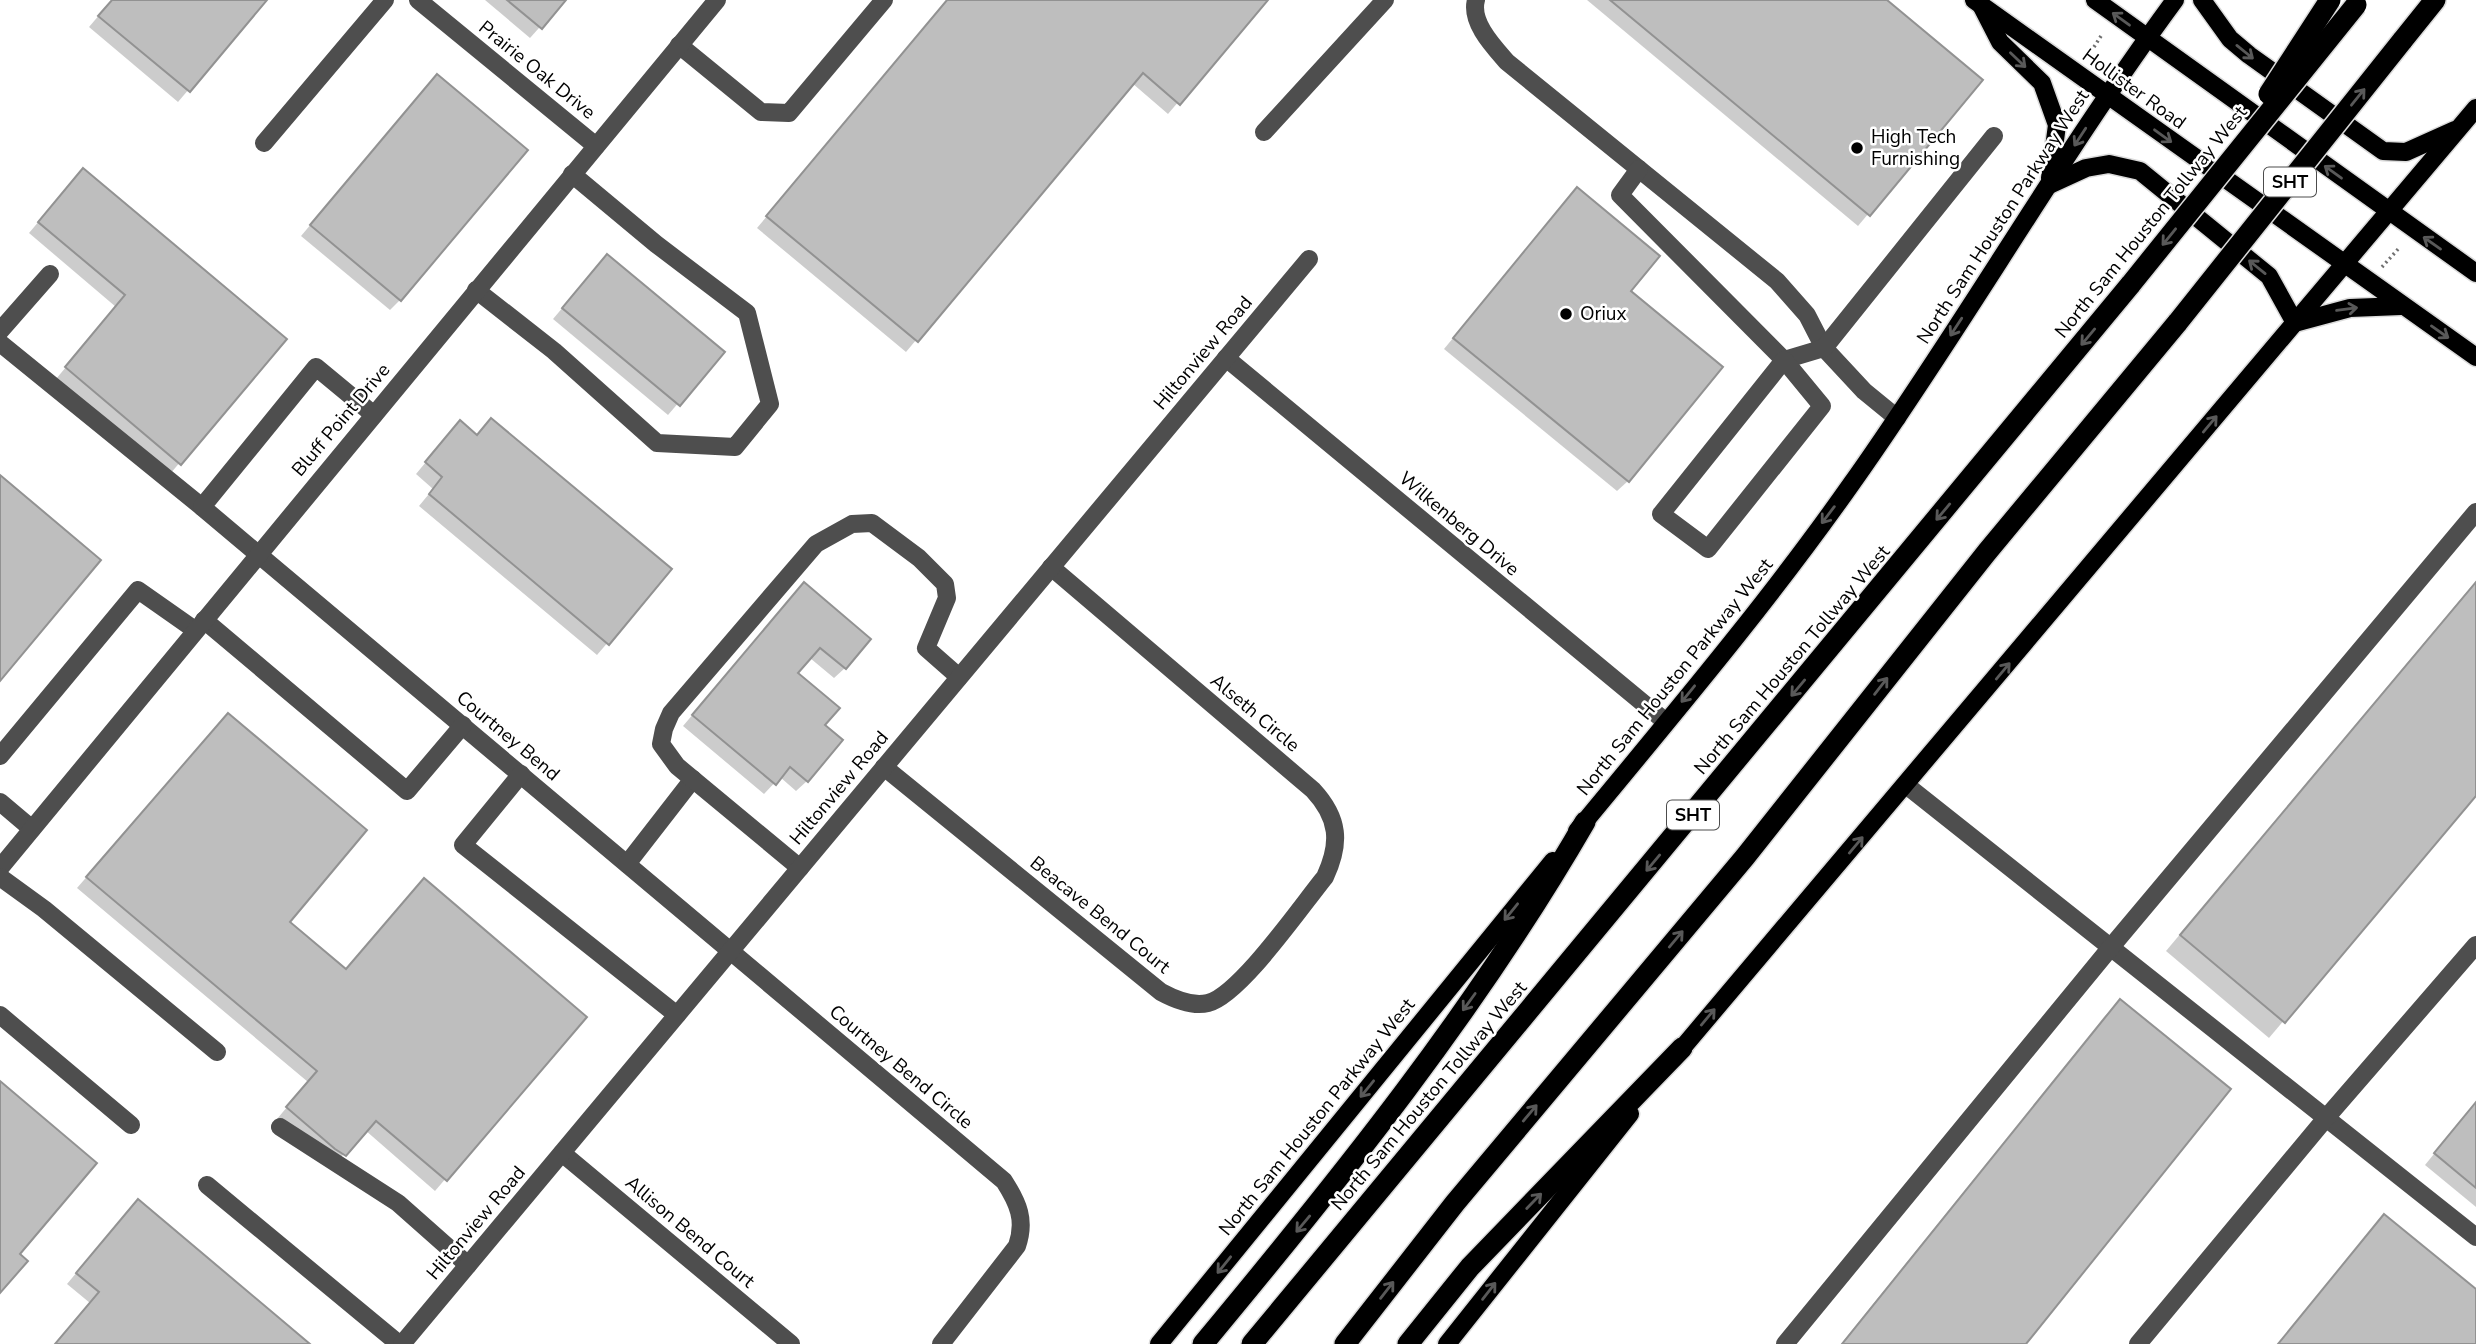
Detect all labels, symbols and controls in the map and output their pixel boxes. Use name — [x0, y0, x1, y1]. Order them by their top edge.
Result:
one-way arrow — [2112, 12, 2131, 26]
street label: Prairie Oak Drive — [473, 15, 601, 125]
street label: Hollister Road — [2077, 43, 2191, 135]
one-way arrow — [2236, 44, 2254, 59]
one-way arrow — [2010, 51, 2027, 68]
street label: North Sam Houston Parkway West — [1911, 85, 2095, 349]
one-way arrow — [2350, 88, 2365, 106]
street label: North Sam Houston Tollway West — [2049, 100, 2253, 344]
place label: High Tech Furnishing — [1871, 124, 1960, 172]
one-way arrow — [2073, 126, 2087, 146]
one-way arrow — [2153, 129, 2172, 143]
marker: High Tech Furnishing — [1849, 140, 1865, 156]
one-way arrow — [2324, 165, 2343, 180]
road number: SHT — [2264, 168, 2316, 196]
one-way arrow — [2162, 227, 2177, 246]
one-way arrow — [2423, 236, 2442, 250]
one-way arrow — [2249, 259, 2267, 275]
street label: Hiltonview Road — [1148, 290, 1258, 416]
place label: Oriux — [1580, 301, 1626, 327]
one-way arrow — [2335, 302, 2358, 315]
marker: Oriux — [1558, 306, 1574, 322]
one-way arrow — [1949, 317, 1963, 337]
one-way arrow — [2430, 325, 2449, 339]
one-way arrow — [2080, 327, 2096, 345]
street label: Bluff Point Drive — [286, 358, 396, 482]
one-way arrow — [2202, 415, 2218, 433]
street label: Wilkenberg Drive — [1393, 466, 1525, 582]
one-way arrow — [1935, 503, 1951, 521]
one-way arrow — [1821, 505, 1835, 524]
street label: North Sam Houston Tollway West — [1688, 539, 1896, 780]
street label: North Sam Houston Parkway West — [1571, 553, 1779, 801]
one-way arrow — [1995, 662, 2011, 680]
street label: Alseth Circle — [1205, 668, 1305, 758]
one-way arrow — [1873, 677, 1888, 696]
one-way arrow — [1791, 678, 1806, 696]
street label: Courtney Bend — [451, 685, 565, 787]
one-way arrow — [1680, 685, 1696, 703]
street label: Hiltonview Road — [784, 725, 894, 851]
road number: SHT — [1667, 800, 1719, 830]
one-way arrow — [1848, 836, 1864, 854]
street label: Beacave Bend Court — [1024, 850, 1176, 980]
one-way arrow — [1645, 853, 1661, 871]
one-way arrow — [1504, 903, 1519, 921]
one-way arrow — [1668, 931, 1684, 949]
street label: North Sam Houston Tollway West — [1325, 975, 1533, 1216]
one-way arrow — [1462, 992, 1476, 1011]
street label: North Sam Houston Parkway West — [1213, 993, 1421, 1241]
street label: Courtney Bend Circle — [823, 999, 979, 1135]
one-way arrow — [1700, 1008, 1716, 1026]
one-way arrow — [1360, 1079, 1375, 1097]
one-way arrow — [1522, 1105, 1538, 1123]
street label: Hiltonview Road — [421, 1160, 531, 1286]
street label: Allison Bend Court — [620, 1170, 761, 1294]
one-way arrow — [1526, 1193, 1543, 1210]
one-way arrow — [1295, 1214, 1311, 1232]
one-way arrow — [1216, 1255, 1231, 1273]
one-way arrow — [1379, 1282, 1394, 1300]
one-way arrow — [1482, 1282, 1497, 1300]

